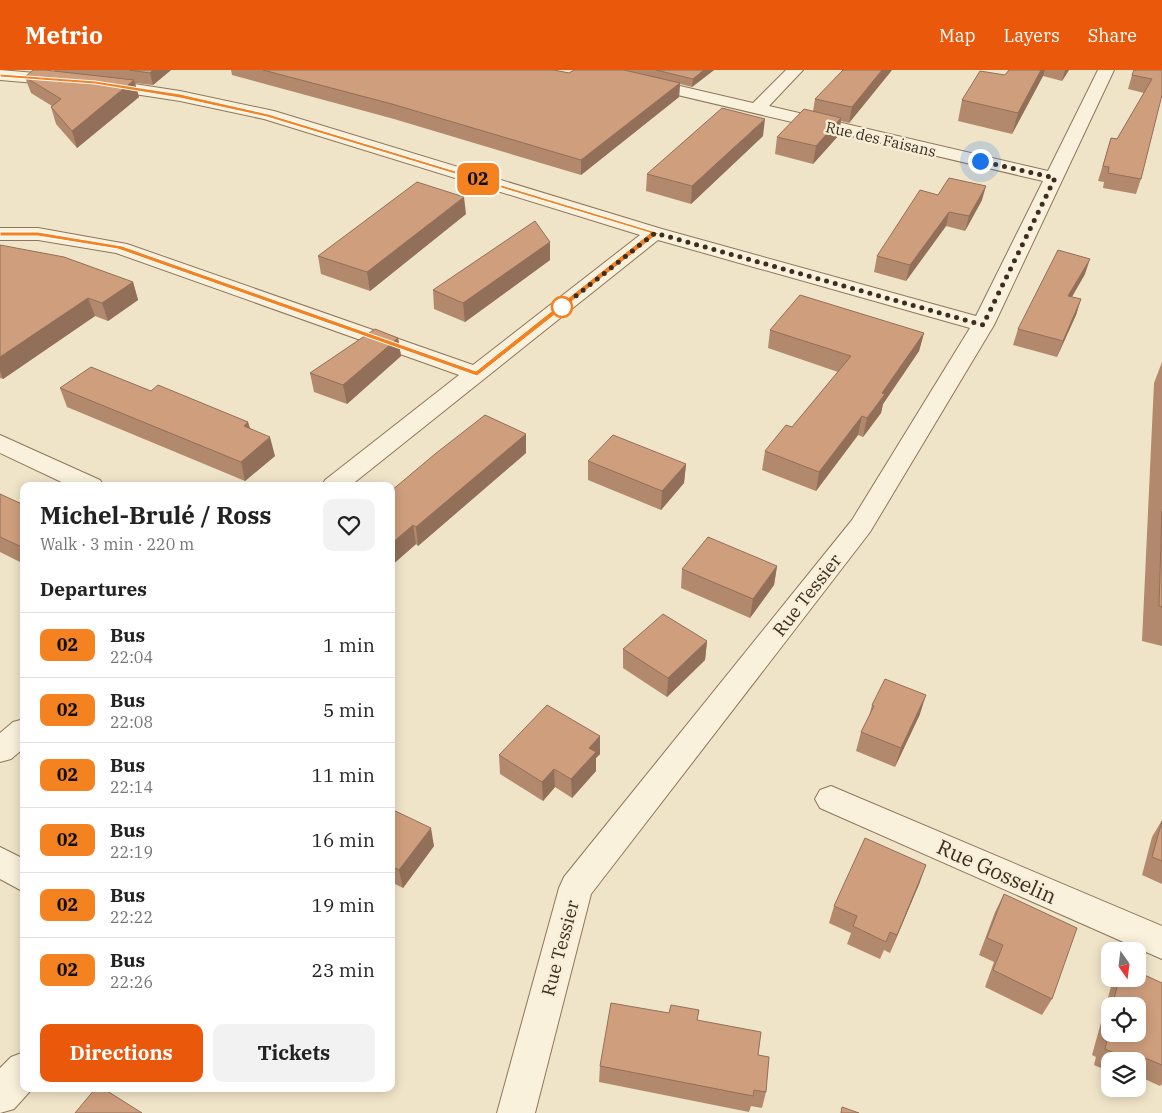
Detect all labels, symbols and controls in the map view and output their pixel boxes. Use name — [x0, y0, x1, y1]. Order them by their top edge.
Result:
text: Metrio — [25, 19, 103, 51]
text: Map — [939, 24, 976, 47]
text: Layers — [1004, 24, 1060, 47]
text: Share — [1088, 24, 1137, 47]
street label: Rue des Faisans — [824, 117, 938, 161]
your location — [968, 149, 993, 174]
line badge: 02 — [456, 163, 500, 195]
text: 02 — [467, 167, 489, 190]
unlabelled marker — [551, 296, 573, 318]
text: Michel-Brulé / Ross — [40, 499, 272, 531]
button: heart — [323, 499, 375, 551]
text: Walk · 3 min · 220 m — [40, 534, 194, 554]
street label: Rue Tessier — [768, 549, 846, 641]
text: Departures — [40, 577, 147, 601]
text: Bus — [110, 623, 145, 647]
text: 02 — [57, 633, 78, 656]
text: 1 min — [323, 633, 375, 657]
text: 22:04 — [110, 647, 153, 667]
text: Bus — [110, 688, 145, 712]
text: 02 — [57, 698, 78, 721]
text: 5 min — [323, 698, 375, 722]
text: 22:08 — [110, 712, 153, 732]
text: Bus — [110, 753, 145, 777]
text: 02 — [57, 763, 78, 786]
text: 11 min — [312, 763, 375, 787]
text: 22:14 — [110, 777, 153, 797]
text: Bus — [110, 818, 145, 842]
text: 02 — [57, 828, 78, 851]
text: 16 min — [312, 828, 375, 852]
street label: Rue Gosselin — [933, 832, 1061, 910]
text: 22:19 — [110, 842, 153, 862]
text: Bus — [110, 883, 145, 907]
text: 02 — [57, 893, 78, 916]
text: 19 min — [312, 893, 375, 917]
street label: Rue Tessier — [536, 898, 584, 998]
text: 22:22 — [110, 907, 153, 927]
north arrow — [1101, 942, 1146, 988]
map controls — [1101, 942, 1146, 1097]
text: Bus — [110, 948, 145, 972]
text: 02 — [57, 958, 78, 981]
text: 23 min — [312, 958, 375, 982]
text: 22:26 — [110, 972, 153, 992]
button: locate — [1101, 997, 1146, 1042]
button: Directions — [40, 1024, 203, 1082]
button: Tickets — [213, 1024, 375, 1082]
button: layers — [1101, 1052, 1146, 1097]

